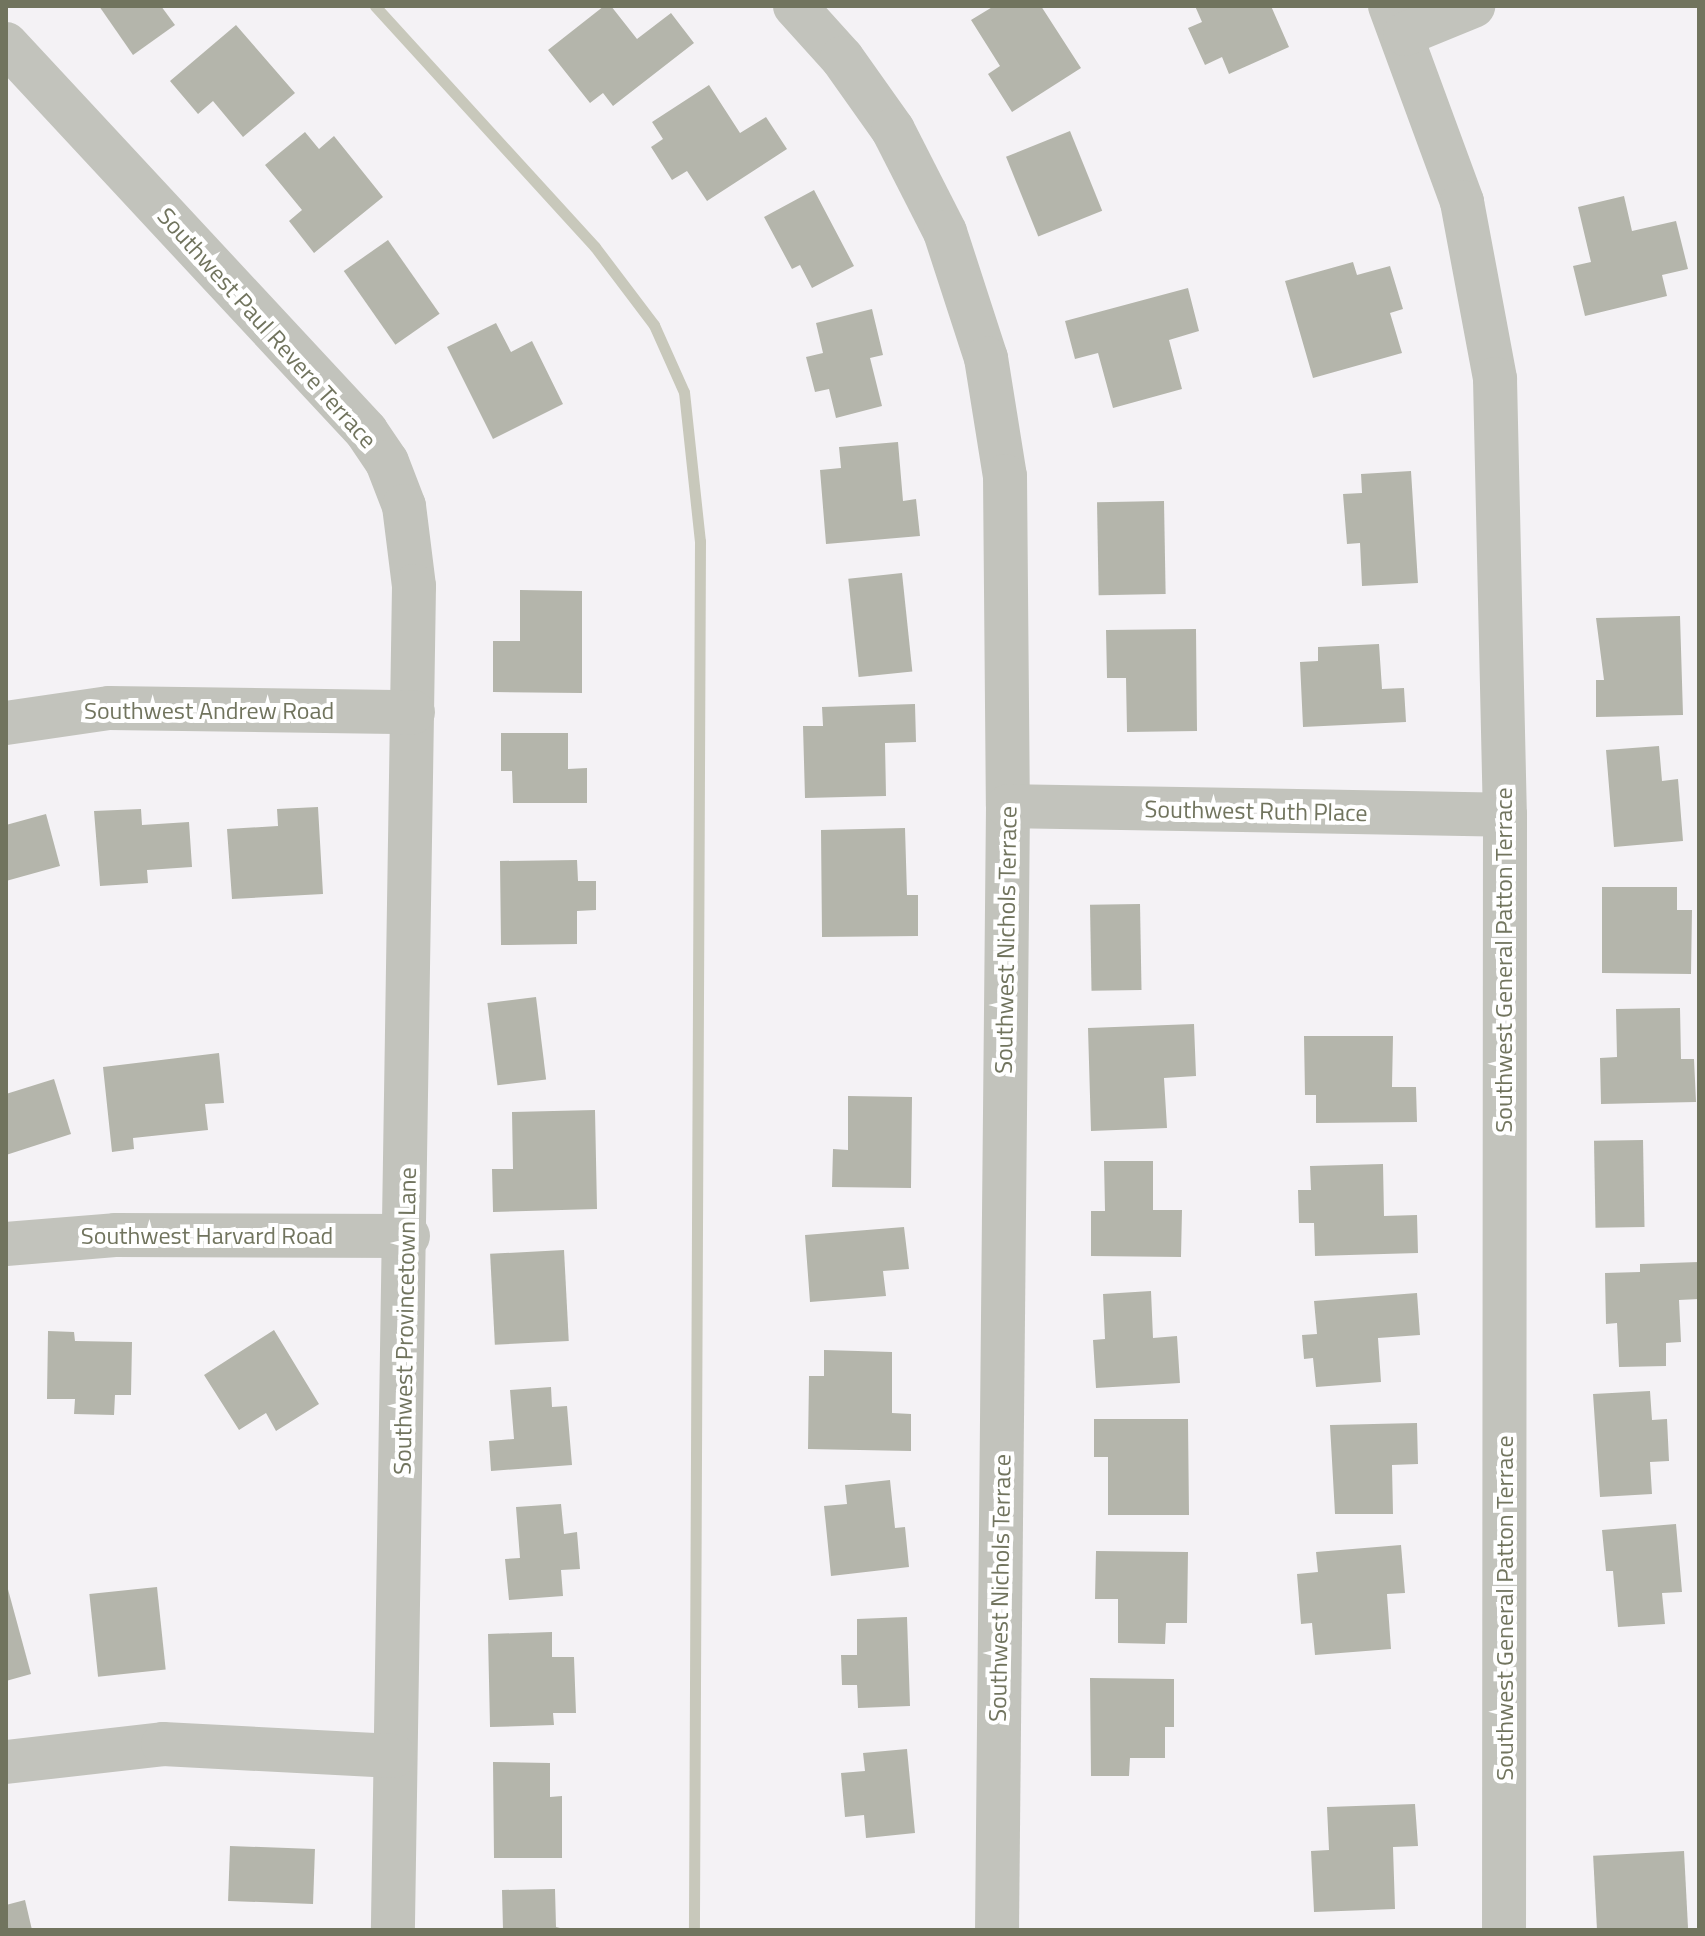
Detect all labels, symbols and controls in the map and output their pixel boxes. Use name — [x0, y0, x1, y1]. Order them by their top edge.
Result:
street label: Southwest Paul Revere Terrace — [151, 202, 383, 454]
street label: Southwest Andrew Road — [84, 697, 334, 725]
street label: Southwest General Patton Terrace — [1490, 787, 1518, 1133]
street label: Southwest Ruth Place — [1144, 795, 1368, 827]
street label: Southwest Nichols Terrace — [989, 806, 1023, 1074]
street label: Southwest Provincetown Lane — [388, 1167, 422, 1475]
street label: Southwest Harvard Road — [81, 1222, 333, 1250]
street label: Southwest General Patton Terrace — [1491, 1435, 1519, 1781]
street label: Southwest Nichols Terrace — [983, 1454, 1017, 1722]

